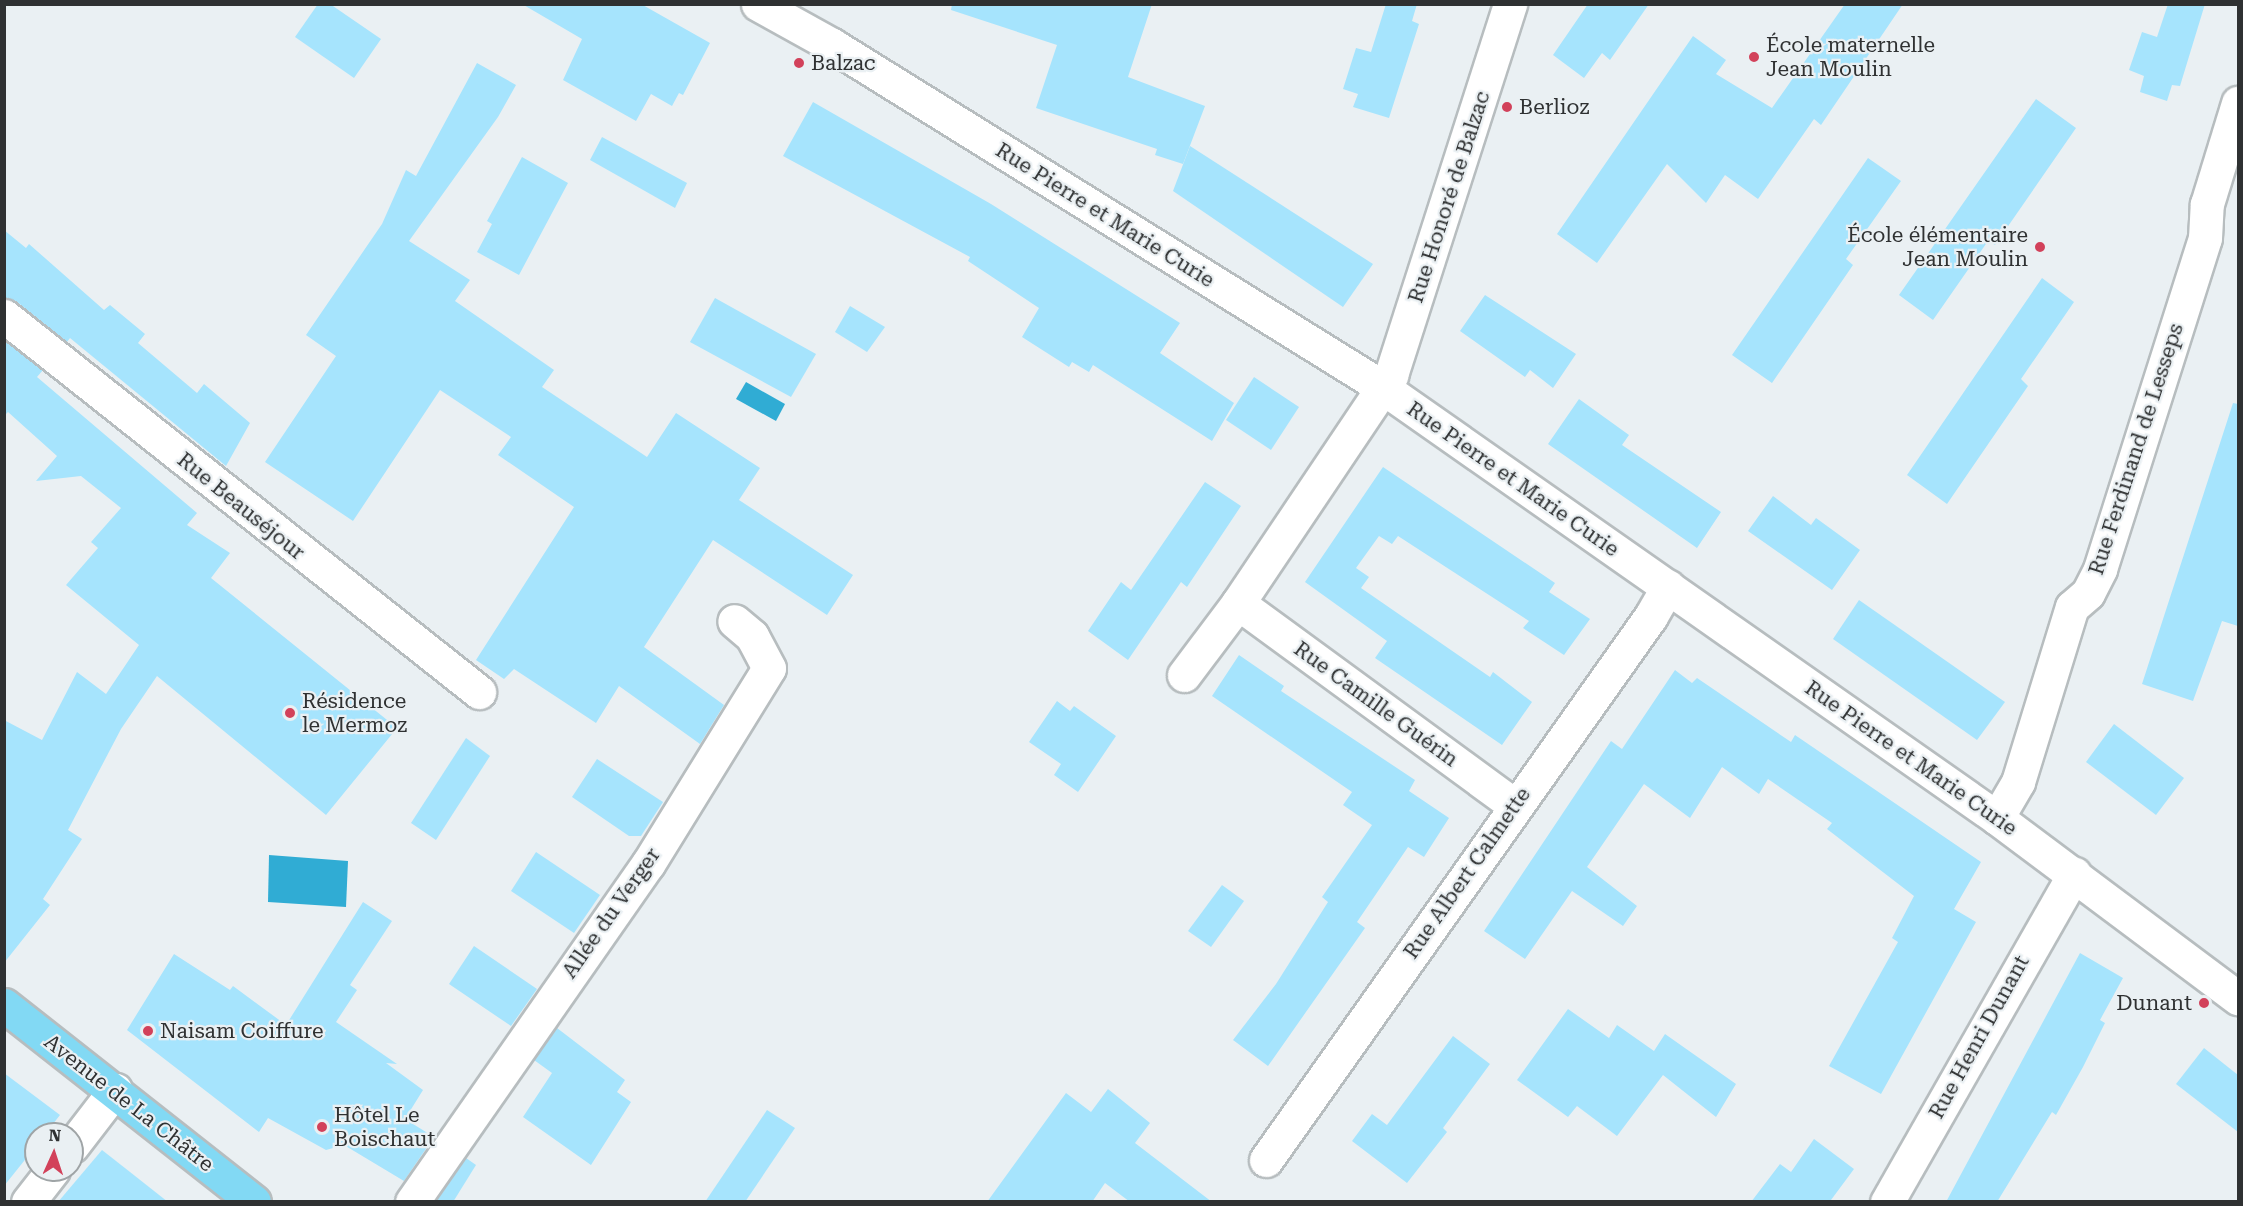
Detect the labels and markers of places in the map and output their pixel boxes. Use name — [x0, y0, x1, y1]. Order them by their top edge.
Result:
place label: École maternelle Jean Moulin — [1766, 32, 1935, 82]
place label: Balzac — [811, 50, 876, 76]
marker: École maternelle Jean Moulin — [1747, 50, 1761, 64]
marker: Balzac — [792, 56, 806, 70]
place label: Berlioz — [1519, 94, 1589, 120]
marker: Berlioz — [1500, 100, 1514, 114]
place label: École élémentaire Jean Moulin — [1847, 222, 2028, 272]
marker: École élémentaire Jean Moulin — [2033, 240, 2047, 254]
place label: Résidence le Mermoz — [302, 688, 407, 738]
marker: Résidence le Mermoz — [283, 706, 297, 720]
place label: Dunant — [2116, 990, 2192, 1016]
marker: Dunant — [2197, 996, 2211, 1010]
place label: Naisam Coiffure — [160, 1018, 323, 1044]
marker: Naisam Coiffure — [141, 1024, 155, 1038]
place label: Hôtel Le Boischaut — [334, 1102, 435, 1152]
marker: Hôtel Le Boischaut — [315, 1120, 329, 1134]

